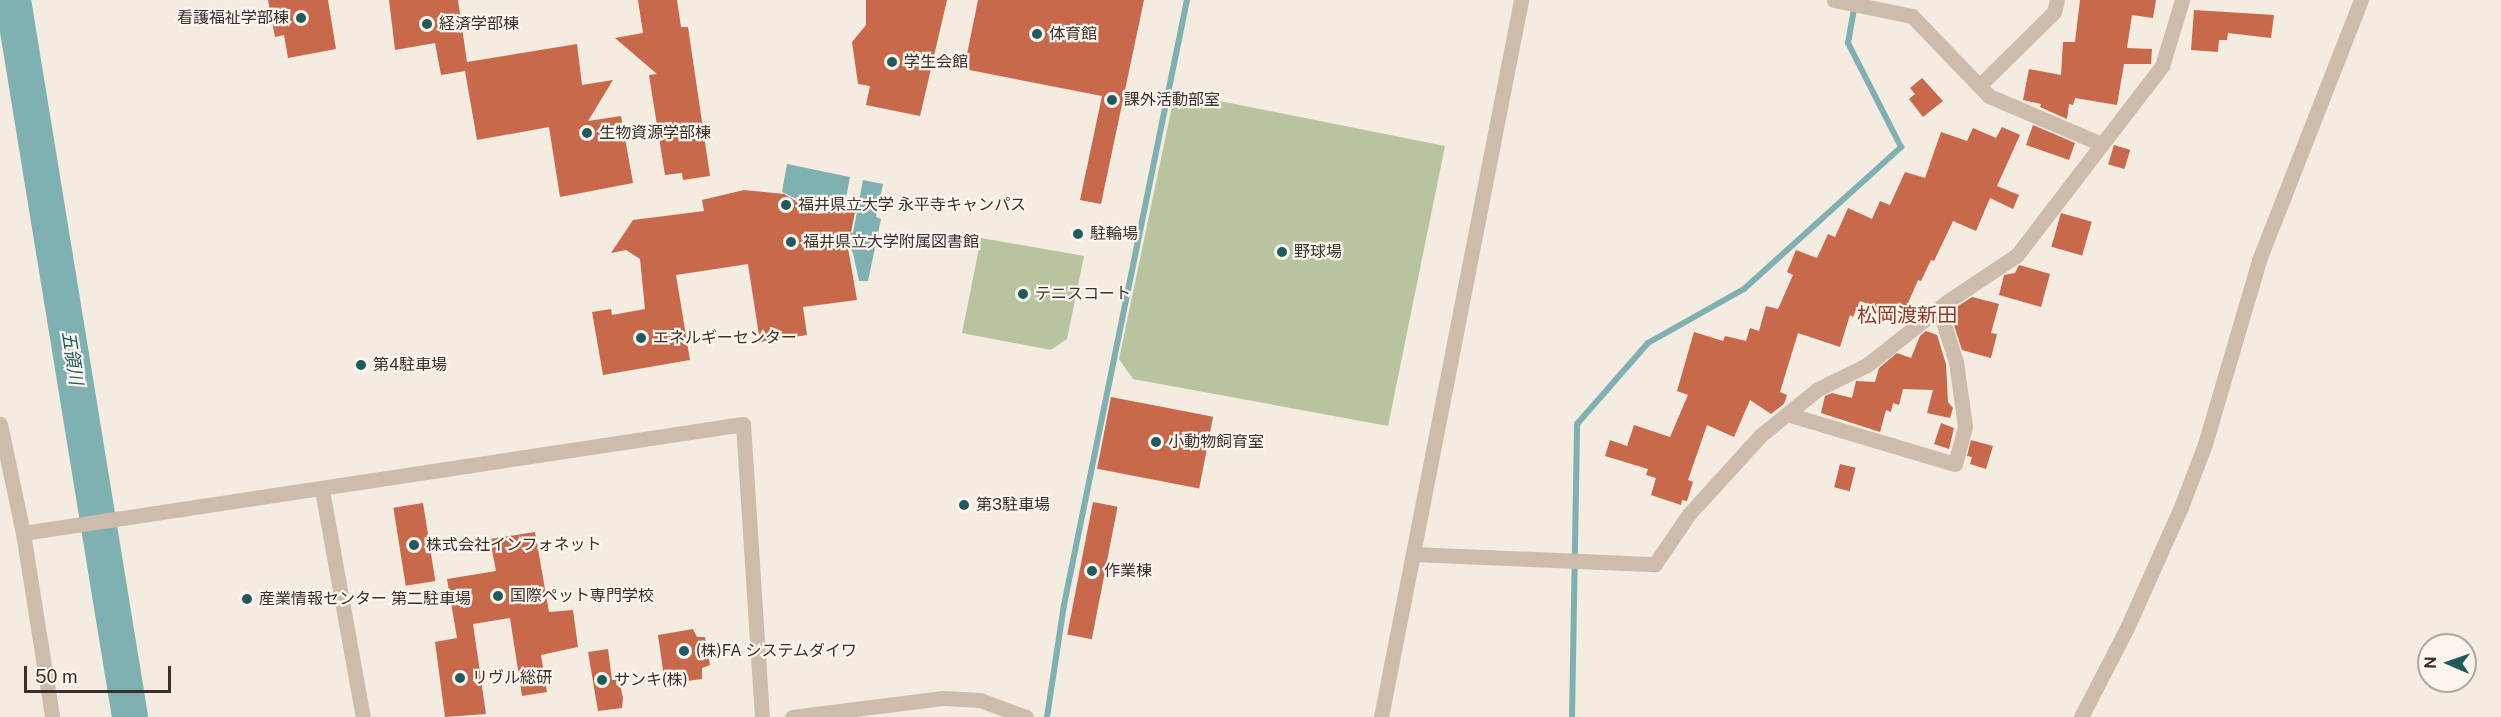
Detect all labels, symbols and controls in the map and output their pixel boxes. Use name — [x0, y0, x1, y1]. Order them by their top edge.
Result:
place label: 看護福祉学部棟 — [177, 8, 289, 28]
marker: 看護福祉学部棟 — [294, 11, 308, 25]
place label: 経済学部棟 — [439, 14, 519, 34]
marker: 経済学部棟 — [420, 17, 434, 31]
place label: 体育館 — [1049, 24, 1097, 44]
marker: 体育館 — [1030, 27, 1044, 41]
place label: 学生会館 — [904, 52, 968, 72]
marker: 学生会館 — [885, 55, 899, 69]
place label: 課外活動部室 — [1124, 90, 1220, 110]
marker: 課外活動部室 — [1105, 93, 1119, 107]
place label: 生物資源学部棟 — [599, 123, 711, 143]
marker: 生物資源学部棟 — [580, 126, 594, 140]
place label: 福井県立大学 永平寺キャンパス — [798, 195, 1026, 215]
marker: 福井県立大学 永平寺キャンパス — [779, 198, 793, 212]
place label: 駐輪場 — [1090, 224, 1138, 244]
marker: 駐輪場 — [1071, 227, 1085, 241]
place label: 福井県立大学附属図書館 — [803, 232, 979, 252]
marker: 福井県立大学附属図書館 — [784, 235, 798, 249]
place label: 野球場 — [1294, 242, 1342, 262]
marker: 野球場 — [1275, 245, 1289, 259]
place label: テニスコート — [1035, 284, 1131, 304]
marker: テニスコート — [1016, 287, 1030, 301]
district label: 松岡渡新田 — [1857, 303, 1957, 327]
place label: エネルギーセンター — [653, 328, 797, 348]
water label: 五領川 — [57, 330, 87, 386]
marker: エネルギーセンター — [634, 331, 648, 345]
place label: 第4駐車場 — [373, 355, 447, 375]
marker: 第4駐車場 — [354, 358, 368, 372]
place label: 小動物飼育室 — [1168, 432, 1264, 452]
marker: 小動物飼育室 — [1149, 435, 1163, 449]
place label: 第3駐車場 — [976, 495, 1050, 515]
marker: 第3駐車場 — [957, 498, 971, 512]
place label: 株式会社インフォネット — [426, 535, 602, 555]
marker: 株式会社インフォネット — [407, 538, 421, 552]
place label: 作業棟 — [1104, 561, 1152, 581]
marker: 作業棟 — [1085, 564, 1099, 578]
place label: 国際ペット専門学校 — [510, 586, 654, 606]
place label: 産業情報センター 第二駐車場 — [259, 589, 471, 609]
marker: 国際ペット専門学校 — [491, 589, 505, 603]
marker: 産業情報センター 第二駐車場 — [240, 592, 254, 606]
north arrow — [2417, 633, 2477, 693]
place label: (株)FA システムダイワ — [696, 641, 857, 661]
marker: (株)FA システムダイワ — [677, 644, 691, 658]
scale bar — [27, 654, 174, 692]
text: N — [2421, 656, 2440, 669]
text: 50 m — [35, 666, 78, 687]
place label: リヴル総研 — [472, 668, 552, 688]
place label: サンキ(株) — [614, 670, 688, 690]
marker: リヴル総研 — [453, 671, 467, 685]
marker: サンキ(株) — [595, 673, 609, 687]

